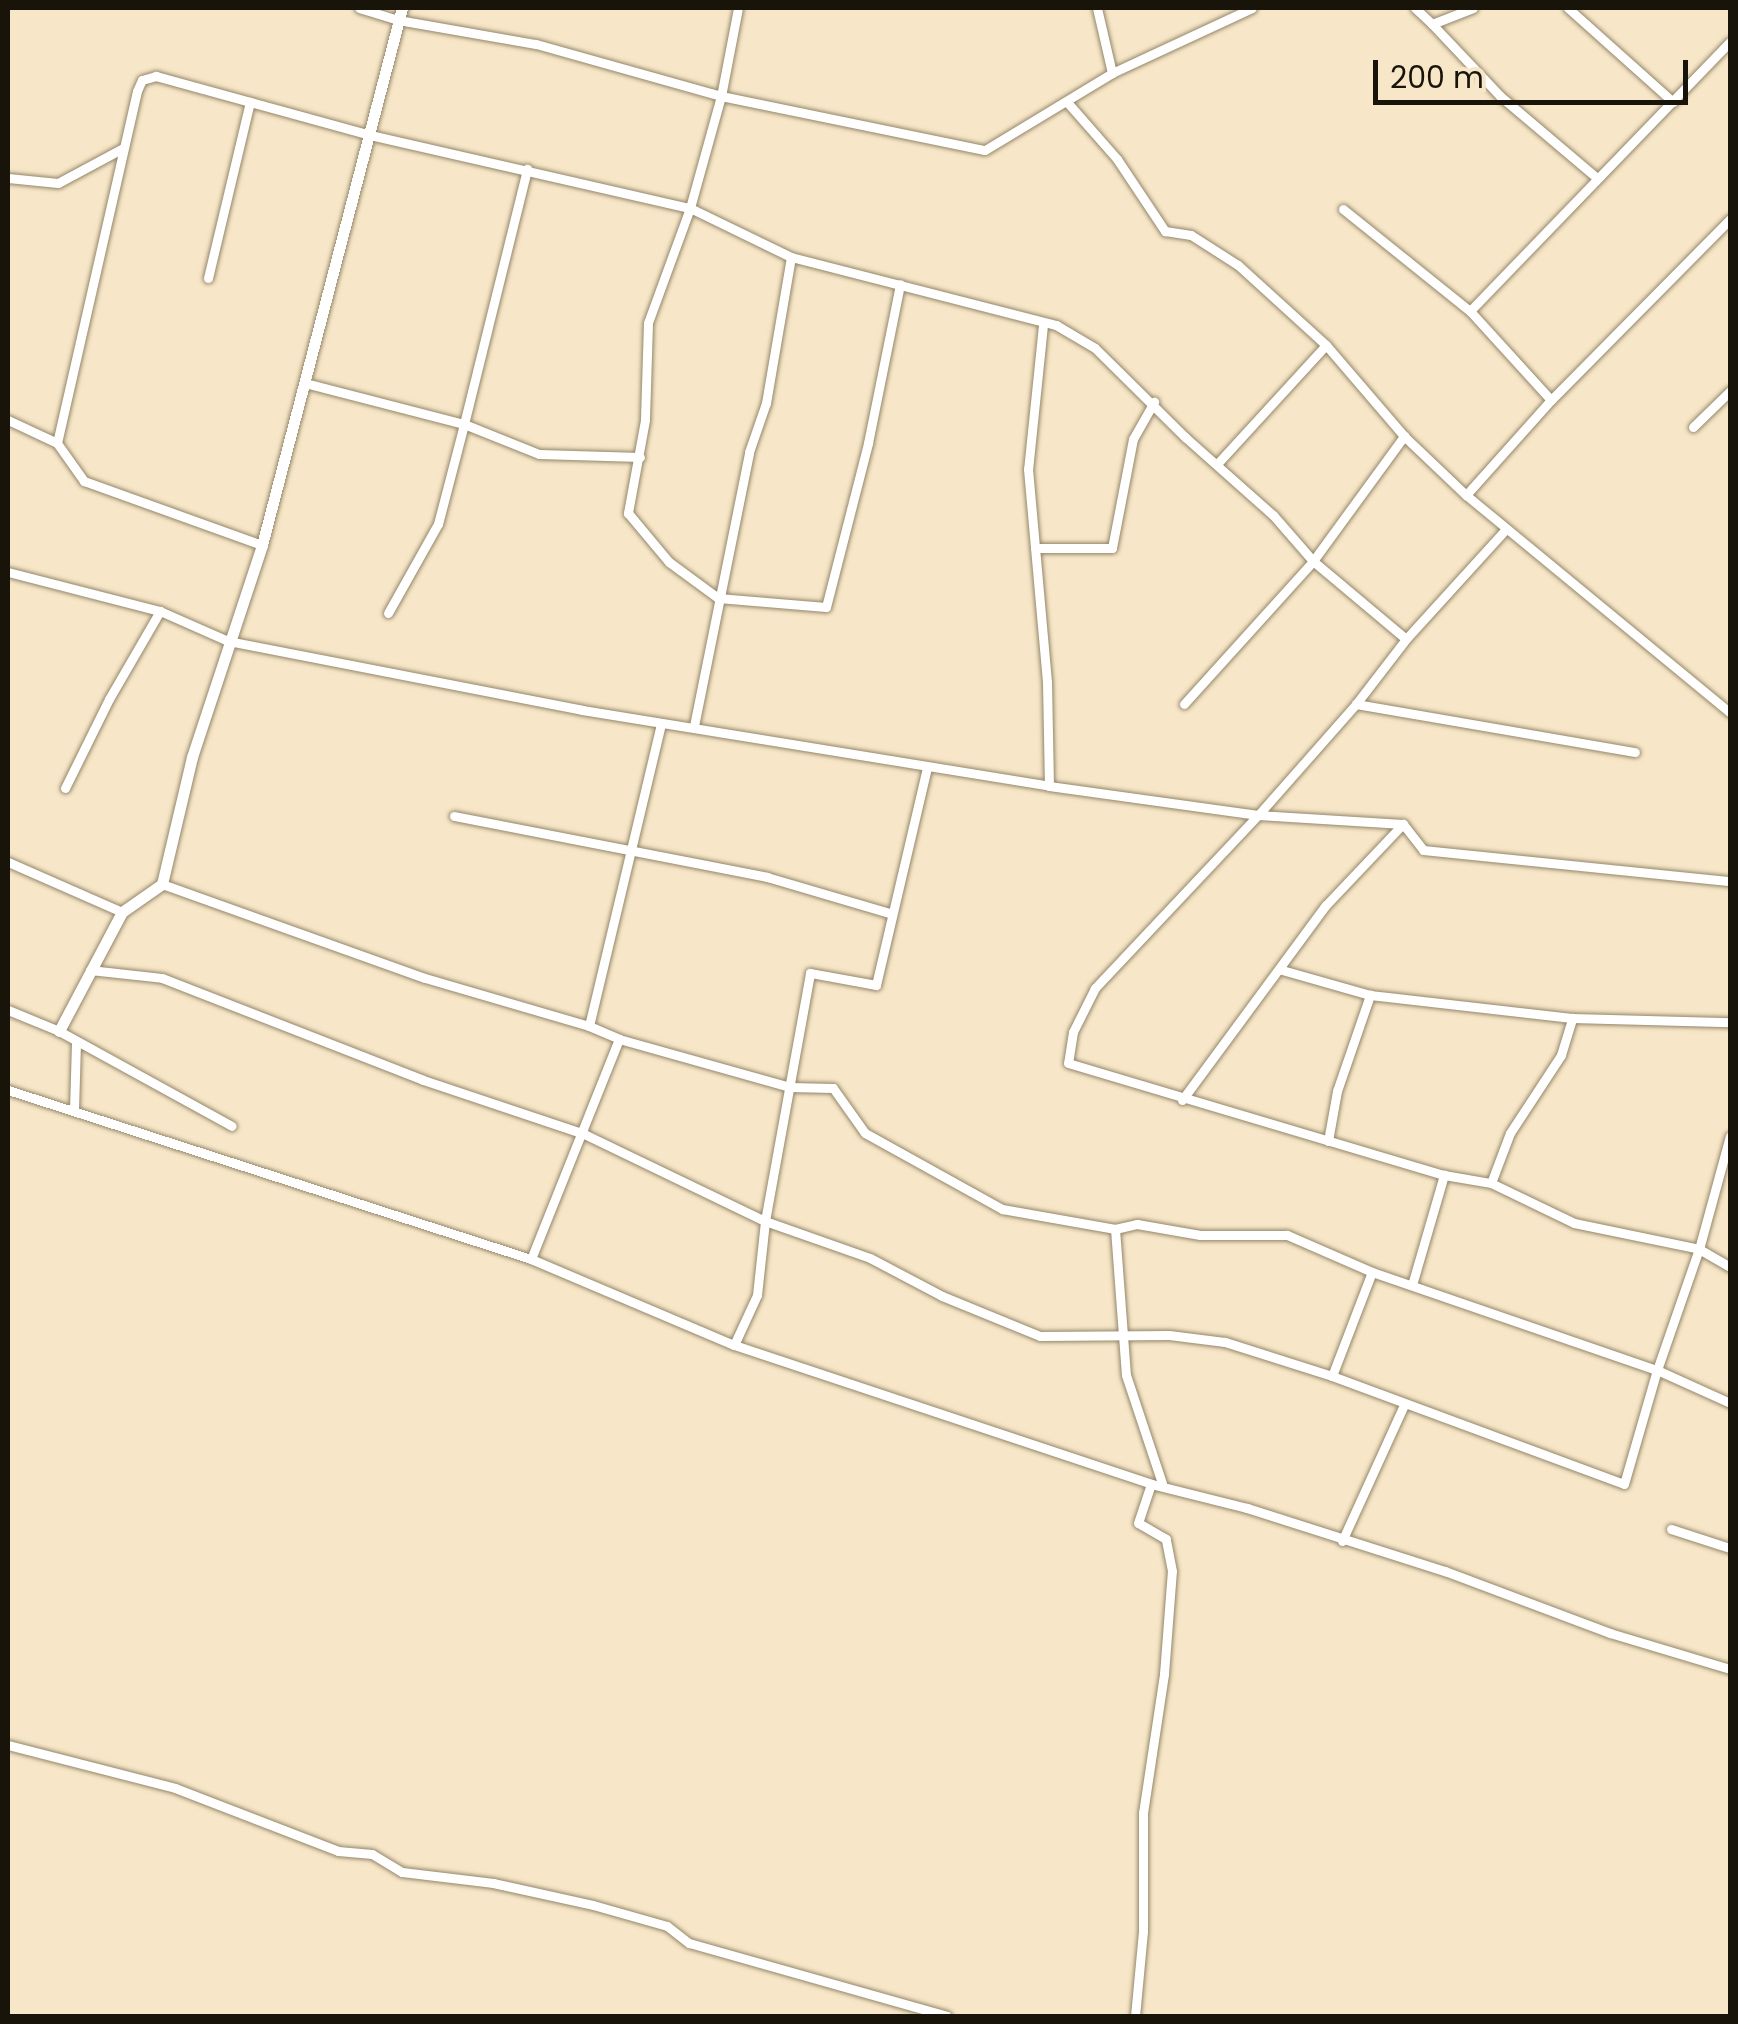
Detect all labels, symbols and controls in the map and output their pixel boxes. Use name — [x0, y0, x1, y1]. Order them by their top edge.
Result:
scale bar — [1378, 40, 1693, 102]
text: 200 m — [1390, 56, 1484, 99]

